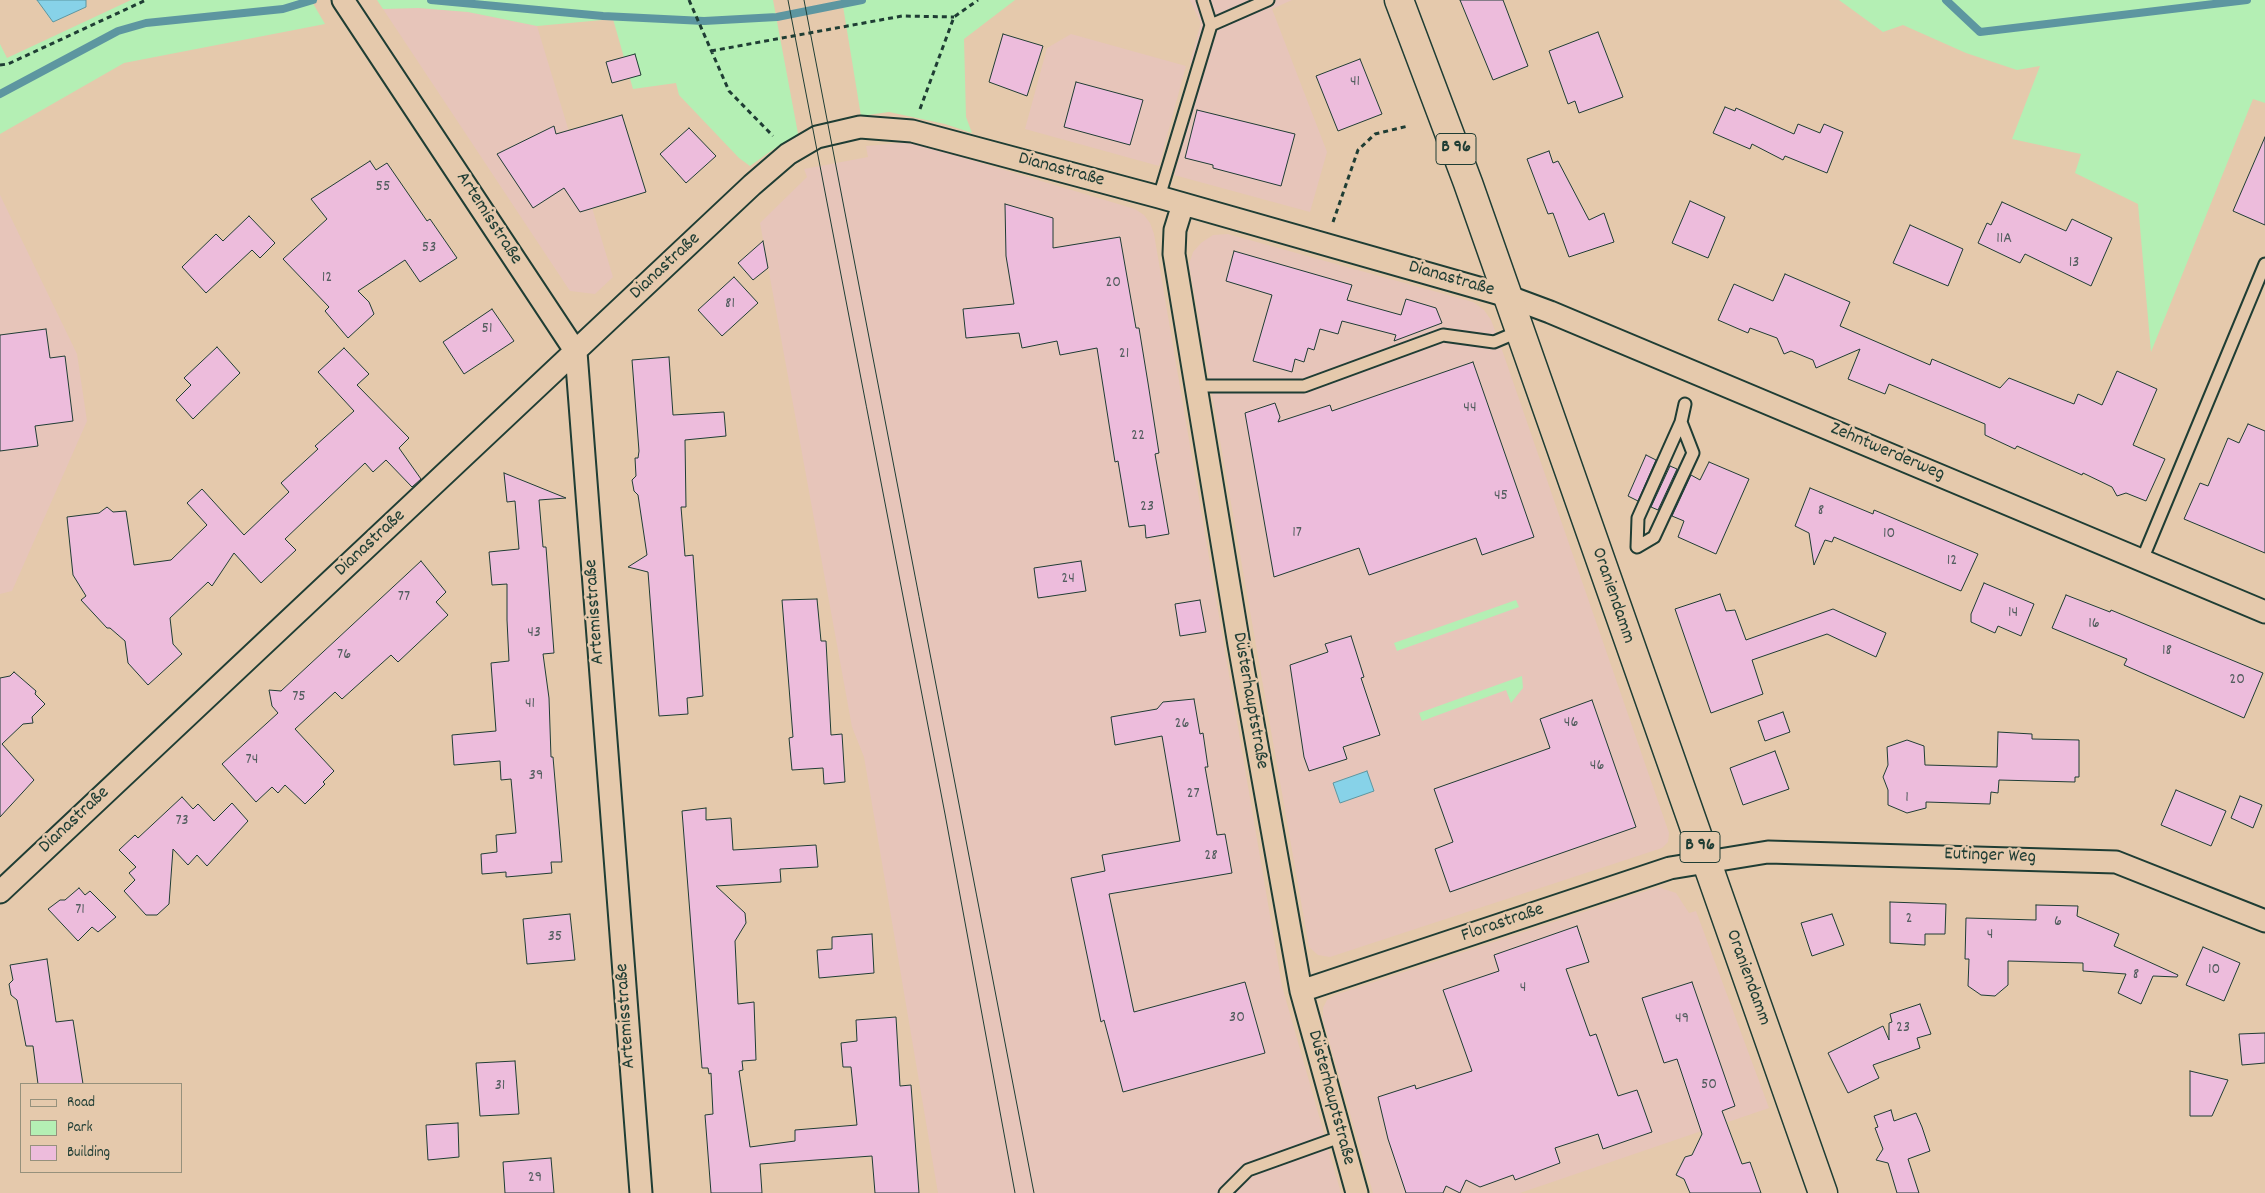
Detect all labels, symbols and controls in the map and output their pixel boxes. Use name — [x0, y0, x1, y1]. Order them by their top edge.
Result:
house number: 41 — [1350, 73, 1360, 93]
road number: B 96 — [1436, 134, 1476, 164]
street label: Dianastraße — [1015, 149, 1107, 193]
street label: Artemisstraße — [450, 168, 526, 270]
house number: 55 — [376, 178, 390, 198]
street label: Dianastraße — [626, 229, 706, 305]
house number: 11A — [1996, 230, 2012, 250]
house number: 53 — [422, 239, 436, 259]
house number: 13 — [2069, 254, 2079, 274]
street label: Dianastraße — [1405, 257, 1497, 303]
house number: 12 — [322, 269, 332, 289]
house number: 20 — [1105, 274, 1121, 294]
house number: 81 — [725, 295, 735, 315]
house number: 51 — [482, 320, 492, 340]
house number: 21 — [1119, 345, 1129, 365]
house number: 44 — [1463, 399, 1477, 419]
street label: Zehntwerderweg — [1826, 419, 1948, 487]
house number: 22 — [1131, 427, 1145, 447]
house number: 45 — [1494, 487, 1508, 507]
house number: 23 — [1140, 498, 1154, 518]
house number: 8 — [1818, 502, 1824, 522]
street label: Dianastraße — [331, 506, 411, 582]
house number: 17 — [1292, 524, 1302, 544]
house number: 10 — [1883, 525, 1895, 545]
street label: Oraniendamm — [1585, 545, 1639, 647]
house number: 12 — [1947, 552, 1957, 572]
street label: Artemisstraße — [581, 558, 611, 666]
house number: 24 — [1061, 570, 1075, 590]
house number: 77 — [398, 588, 410, 608]
house number: 14 — [2008, 604, 2018, 624]
house number: 16 — [2088, 615, 2100, 635]
house number: 43 — [527, 624, 541, 644]
street label: Düsterhauptstraße — [1226, 631, 1272, 771]
house number: 18 — [2162, 642, 2172, 662]
house number: 76 — [337, 646, 351, 666]
house number: 20 — [2229, 671, 2245, 691]
house number: 75 — [292, 688, 306, 708]
house number: 41 — [525, 695, 535, 715]
house number: 46 — [1564, 714, 1578, 734]
house number: 26 — [1175, 715, 1189, 735]
house number: 74 — [246, 751, 258, 771]
house number: 46 — [1590, 757, 1604, 777]
house number: 39 — [529, 767, 543, 787]
street label: Dianastraße — [35, 783, 115, 859]
house number: 27 — [1186, 785, 1200, 805]
house number: 1 — [1905, 789, 1909, 809]
house number: 73 — [175, 812, 189, 832]
road number: B 96 — [1680, 832, 1720, 862]
street label: Eutinger Weg — [1944, 844, 2036, 870]
house number: 28 — [1204, 847, 1218, 867]
street label: Florastraße — [1459, 899, 1547, 949]
house number: 71 — [75, 901, 85, 921]
house number: 2 — [1906, 910, 1912, 930]
house number: 6 — [2054, 913, 2062, 933]
house number: 4 — [1987, 926, 1993, 946]
street label: Oraniendamm — [1719, 927, 1775, 1029]
house number: 35 — [548, 928, 562, 948]
house number: 10 — [2208, 961, 2220, 981]
street label: Artemisstraße — [612, 962, 642, 1070]
house number: 8 — [2133, 966, 2139, 986]
house number: 4 — [1520, 979, 1526, 999]
house number: 30 — [1229, 1009, 1245, 1029]
house number: 49 — [1675, 1010, 1689, 1030]
house number: 23 — [1896, 1019, 1910, 1039]
street label: Düsterhauptstraße — [1301, 1028, 1359, 1168]
house number: 50 — [1701, 1076, 1717, 1096]
house number: 31 — [495, 1077, 505, 1097]
legend — [20, 1083, 182, 1173]
text: Road — [67, 1092, 95, 1114]
text: Park — [67, 1117, 93, 1139]
text: Building — [67, 1142, 110, 1164]
house number: 29 — [528, 1169, 542, 1189]

